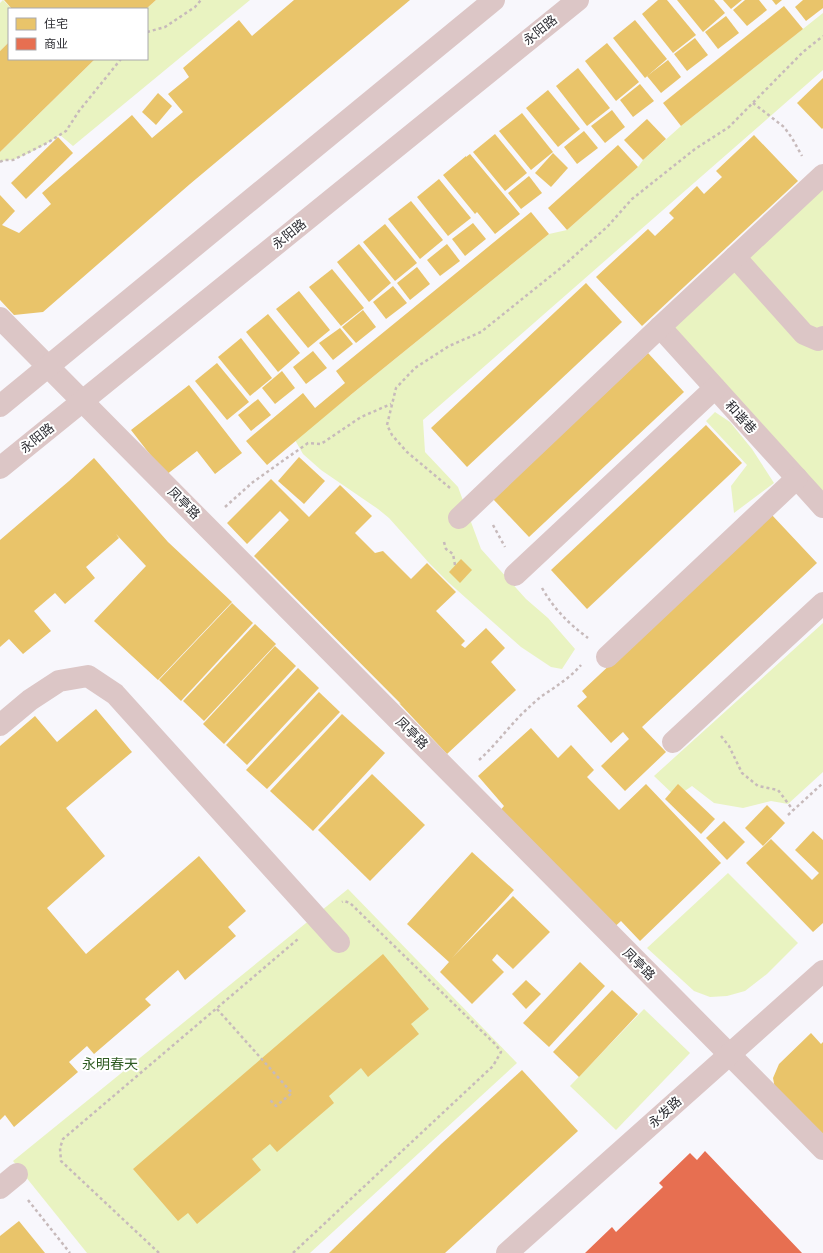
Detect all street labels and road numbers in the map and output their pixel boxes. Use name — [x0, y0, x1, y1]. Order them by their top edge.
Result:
street label: 永阳路 — [520, 12, 560, 48]
street label: 永阳路 — [269, 216, 309, 252]
street label: 和谐巷 — [722, 397, 760, 437]
street label: 永阳路 — [17, 420, 57, 456]
street label: 凤亭路 — [165, 484, 203, 522]
street label: 凤亭路 — [393, 714, 431, 752]
street label: 凤亭路 — [620, 945, 658, 983]
street label: 永发路 — [645, 1093, 685, 1131]

